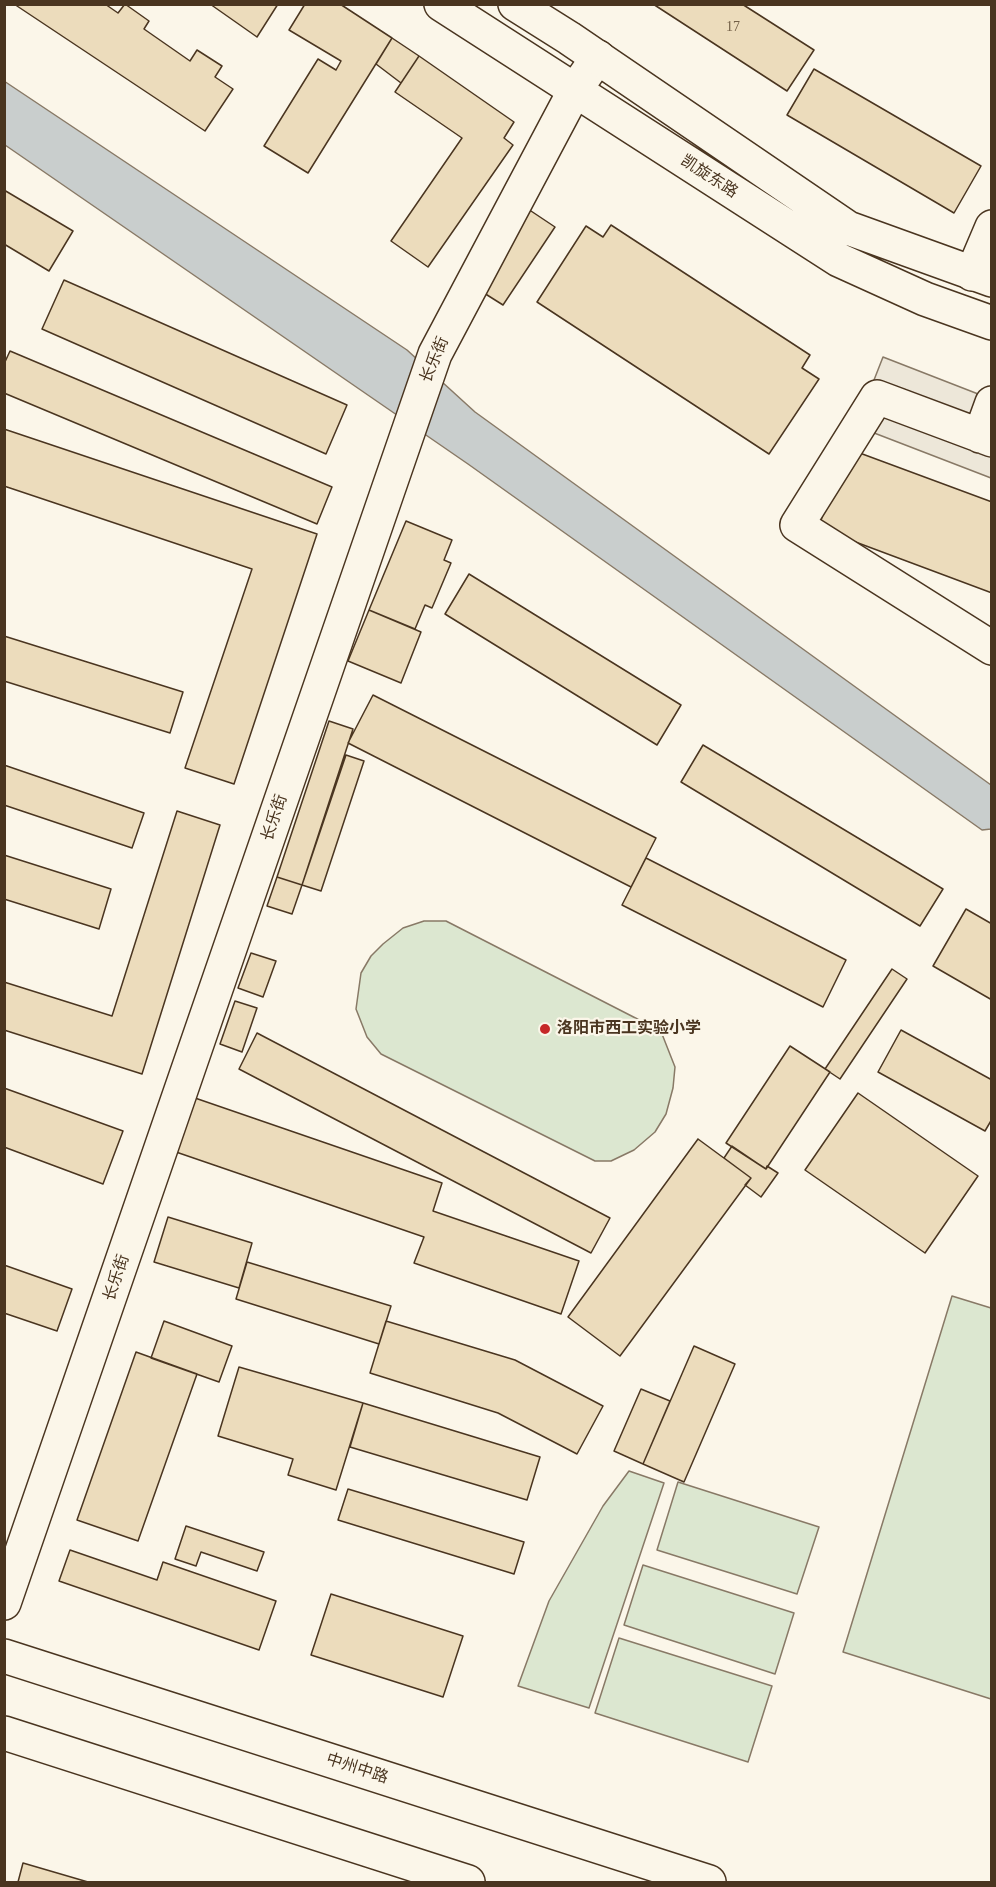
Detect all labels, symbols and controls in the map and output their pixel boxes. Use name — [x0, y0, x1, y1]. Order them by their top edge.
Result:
house number: 17 — [726, 19, 740, 35]
street label: 凯旋东路 — [677, 152, 741, 202]
street label: 长乐街 — [417, 334, 453, 386]
street label: 长乐街 — [258, 792, 292, 844]
place label: 洛阳市西工实验小学 — [557, 1019, 701, 1039]
marker: 洛阳市西工实验小学 — [538, 1022, 552, 1036]
street label: 长乐街 — [100, 1252, 134, 1304]
street label: 中州中路 — [324, 1750, 390, 1788]

